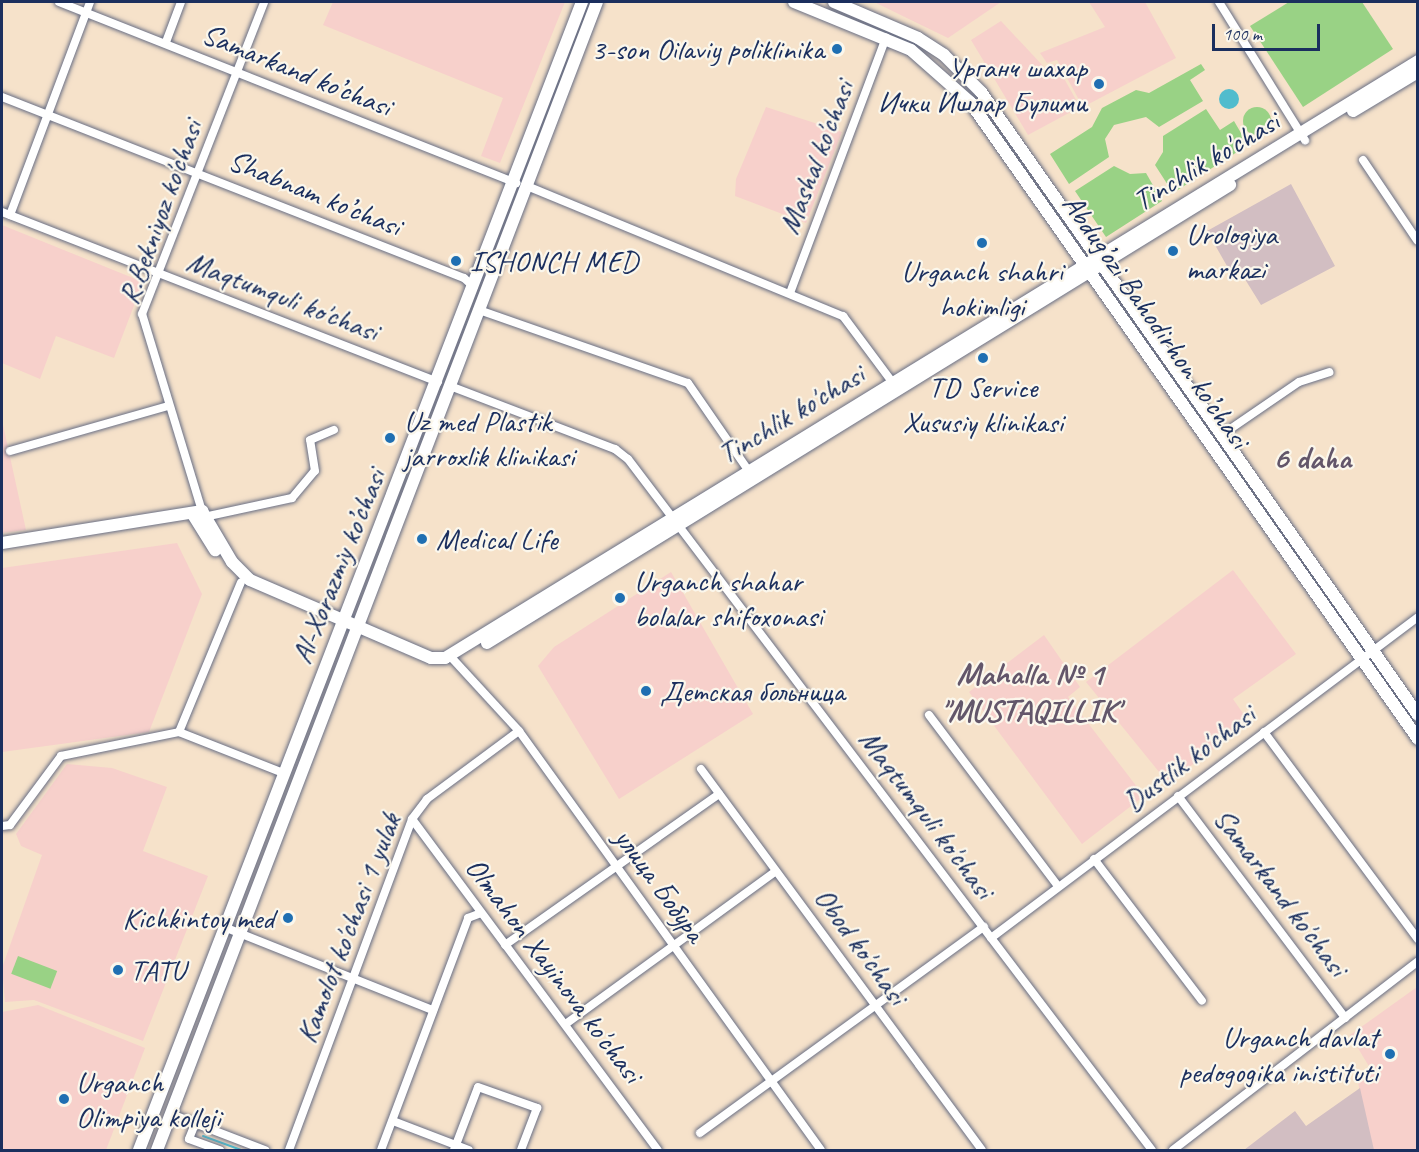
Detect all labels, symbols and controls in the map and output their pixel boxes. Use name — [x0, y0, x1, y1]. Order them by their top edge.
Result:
scale bar — [1215, 12, 1323, 50]
street label: Samarkand ko’chasi — [197, 16, 397, 124]
text: 100 m — [1223, 23, 1262, 45]
place label: 3-son Oilaviy poliklinika — [592, 31, 824, 67]
marker: 3-son Oilaviy poliklinika — [828, 40, 846, 58]
place label: Урганч шахар Ички Ишлар Булими — [874, 49, 1087, 119]
street label: Mashal ko'chasi — [770, 75, 862, 239]
marker: Урганч шахар Ички Ишлар Булими — [1092, 77, 1106, 91]
street label: Tinchlik ko'chasi — [1126, 103, 1286, 219]
street label: R.Bekniyoz ko'chasi — [110, 115, 210, 309]
street label: Shabnam ko’chasi — [223, 142, 407, 244]
street label: Abdug’ozi Bahodirhon ko’chasi — [1054, 186, 1258, 456]
place label: Urologiya markazi — [1186, 216, 1277, 286]
marker: Urganch shahri hokimligi — [975, 236, 989, 250]
marker: Urologiya markazi — [1164, 242, 1182, 260]
street label: Maqtumquli ko'chasi — [182, 243, 384, 349]
place label: ISHONCH MED — [470, 243, 639, 279]
marker: ISHONCH MED — [447, 252, 465, 270]
place label: Urganch shahri hokimligi — [901, 253, 1063, 324]
marker: TD Service Xususiy klinikasi — [974, 349, 992, 367]
street label: Tinchlik ko'chasi — [711, 356, 871, 472]
place label: TD Service Xususiy klinikasi — [903, 369, 1063, 440]
place label: Uz med Plastik jarroxlik klinikasi — [404, 403, 574, 474]
marker: Uz med Plastik jarroxlik klinikasi — [381, 429, 399, 447]
district label: 6 daha — [1273, 439, 1351, 477]
street label: Al-Xorazmiy ko’chasi — [283, 463, 393, 669]
place label: Medical Life — [436, 521, 557, 557]
marker: Medical Life — [413, 530, 431, 548]
place label: Urganch shahar bolalar shifoxonasi — [634, 563, 822, 634]
marker: Urganch shahar bolalar shifoxonasi — [611, 589, 629, 607]
district label: Mahalla № 1 "MUSTAQILLIK' — [940, 656, 1120, 731]
place label: Детская больница — [660, 673, 845, 709]
marker: Детская больница — [637, 682, 655, 700]
street label: Dustlik ko'chasi — [1116, 697, 1262, 819]
street label: Maqtumquli ko'chasi — [852, 722, 1002, 906]
street label: Samarkand ko'chasi — [1206, 801, 1356, 983]
street label: Kamolot ko'chasi 1 yulak — [288, 808, 408, 1048]
street label: улица Бобура — [606, 821, 714, 949]
street label: Olmahon Xayinova ko'chasi — [457, 850, 651, 1090]
street label: Obod ko'chasi — [806, 880, 916, 1012]
place label: Kichkintoy med — [122, 900, 274, 936]
marker: Kichkintoy med — [279, 909, 297, 927]
place label: TATU — [130, 952, 185, 988]
marker: TATU — [111, 963, 125, 977]
place label: Urganch davlat pedogogika inistituti — [1179, 1019, 1378, 1090]
marker: Urganch davlat pedogogika inistituti — [1383, 1047, 1397, 1061]
place label: Urganch Olimpiya kolleji — [76, 1064, 221, 1134]
marker: Urganch Olimpiya kolleji — [57, 1092, 71, 1106]

